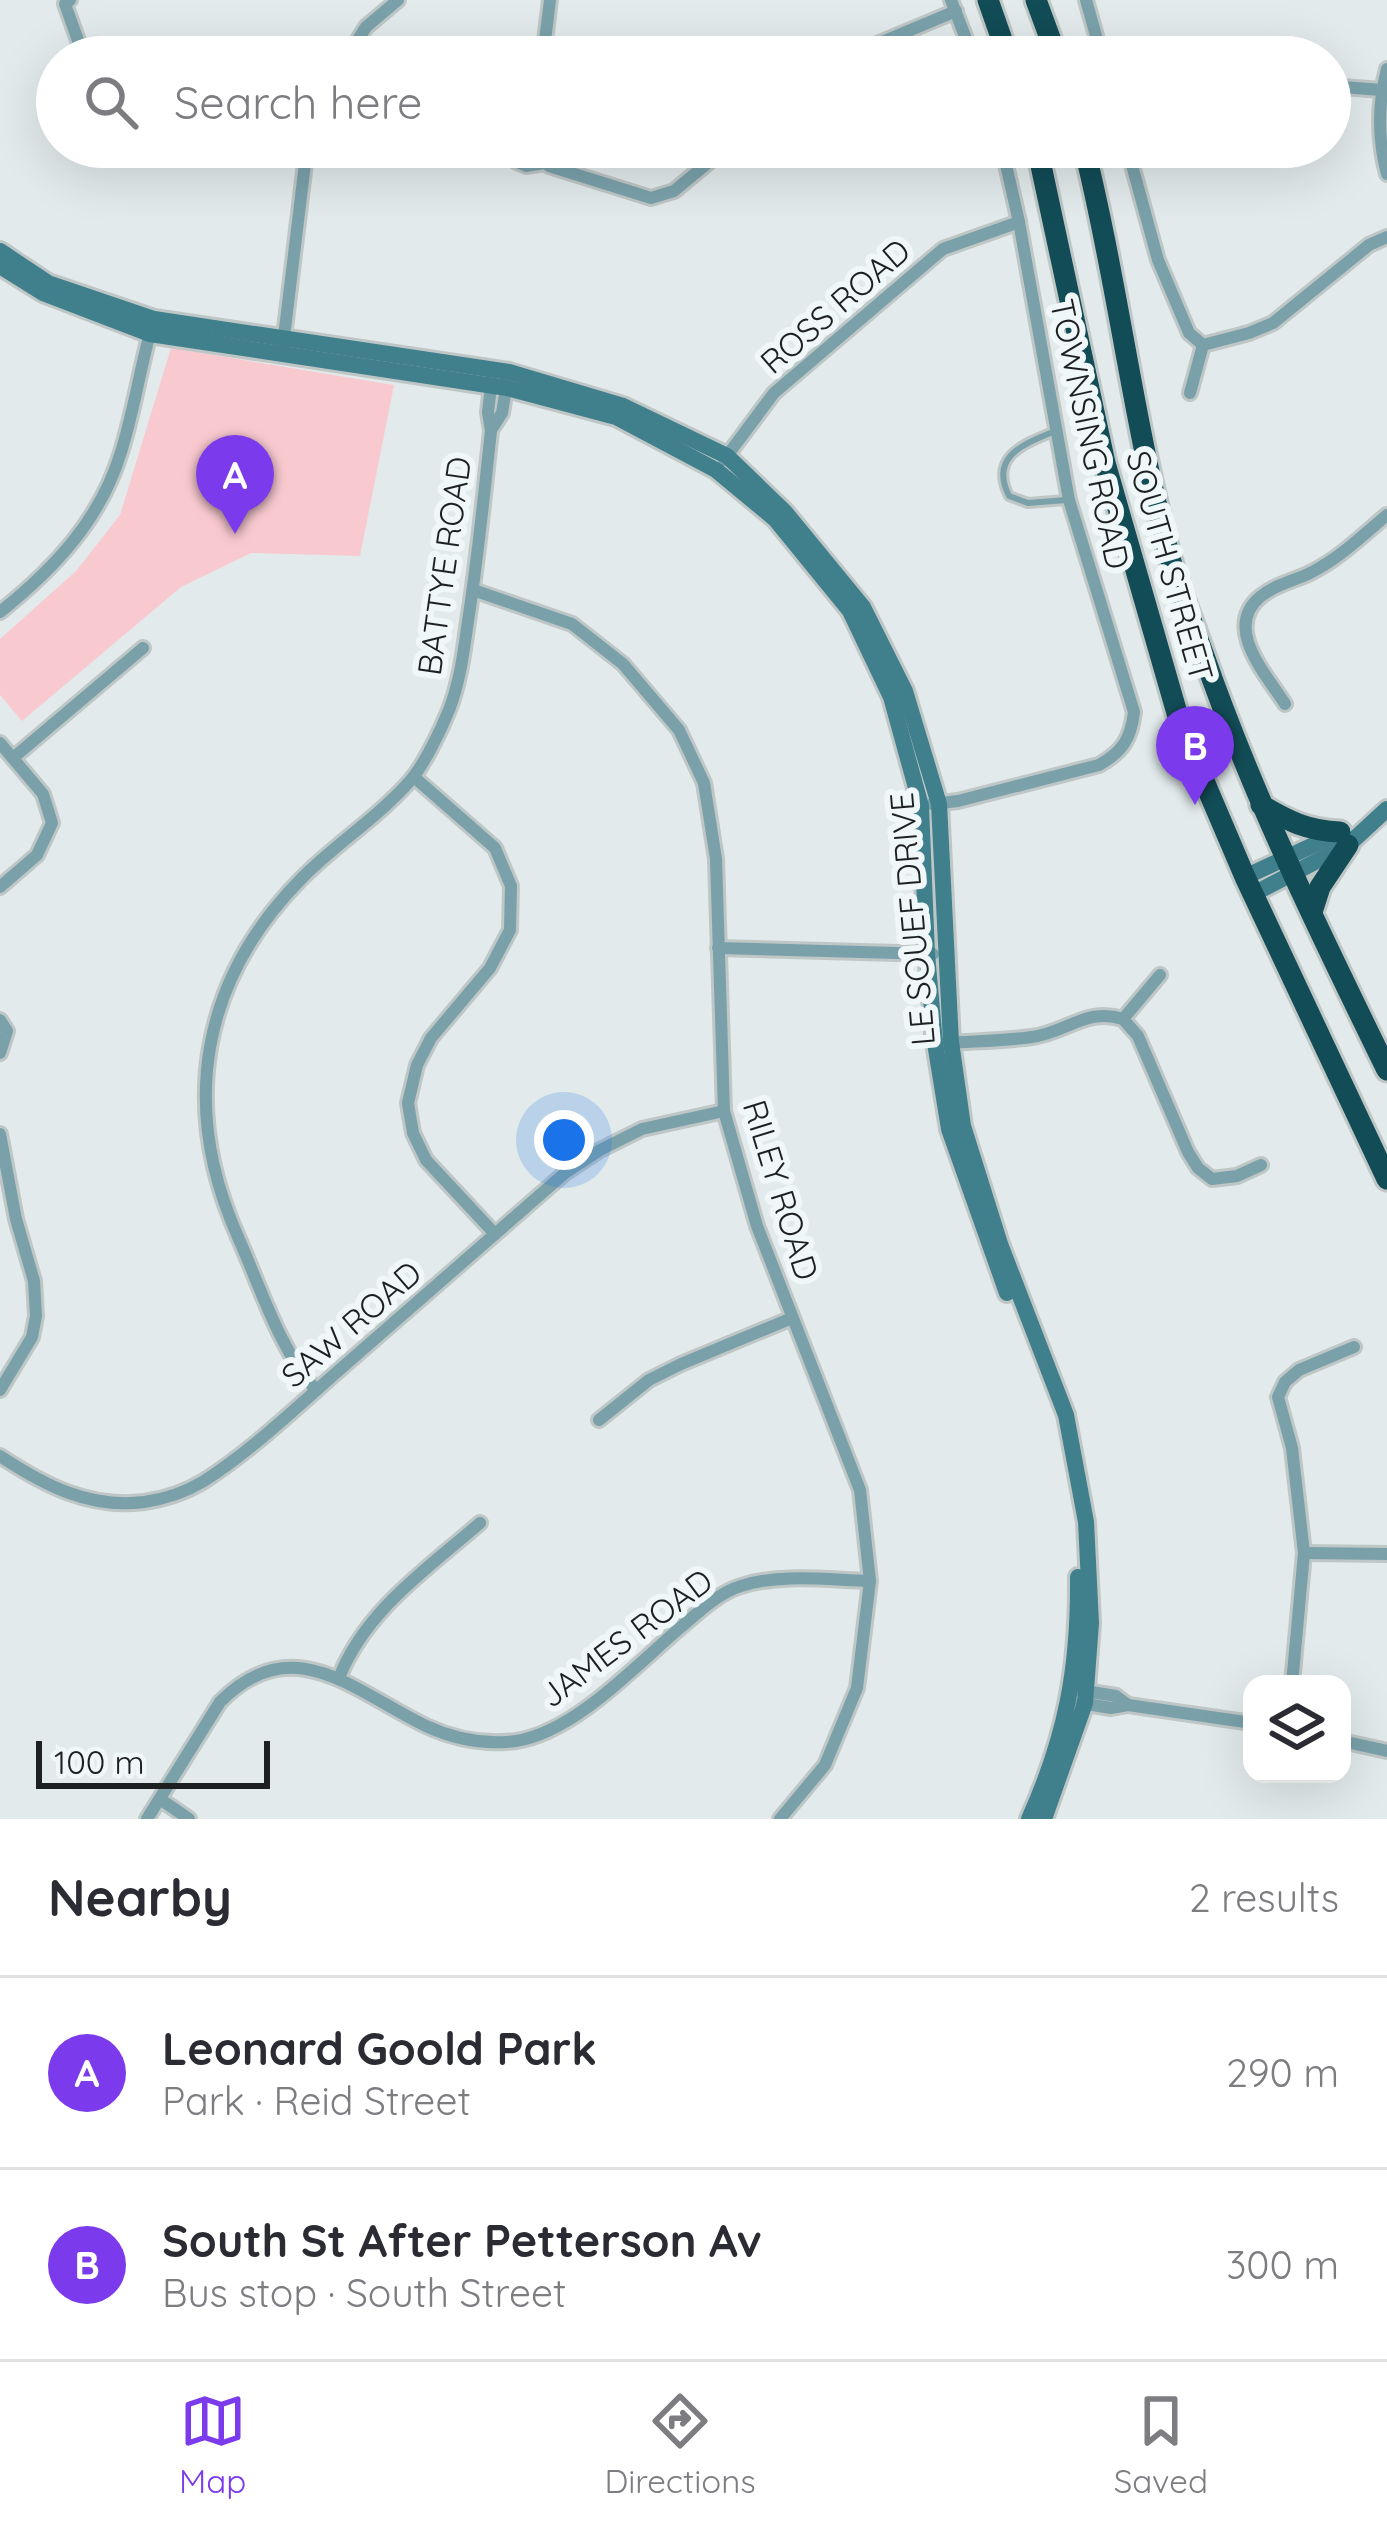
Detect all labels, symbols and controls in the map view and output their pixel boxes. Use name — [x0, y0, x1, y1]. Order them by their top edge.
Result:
search box — [36, 36, 1351, 168]
icon: search — [78, 69, 144, 135]
text: Search here — [174, 74, 422, 130]
street label: ROSS ROAD — [751, 229, 918, 382]
street label: TOWNSING ROAD — [1042, 295, 1139, 573]
pin: A — [196, 435, 274, 534]
street label: SOUTH STREET — [1118, 446, 1223, 686]
street label: BATTYE ROAD — [408, 454, 479, 678]
pin: B — [1156, 706, 1234, 805]
street label: LE SOUEF DRIVE — [880, 791, 943, 1047]
street label: RILEY ROAD — [735, 1095, 828, 1285]
your location — [534, 1110, 594, 1170]
street label: SAW ROAD — [272, 1252, 429, 1396]
street label: JAMES ROAD — [531, 1559, 720, 1716]
map controls — [1243, 1675, 1351, 1783]
button: layers — [1243, 1675, 1351, 1783]
scale bar — [36, 1735, 270, 1788]
text: 100 m — [54, 1741, 145, 1782]
text: Nearby — [48, 1865, 232, 1929]
text: 2 results — [1189, 1873, 1339, 1922]
text: Leonard Goold Park — [162, 2020, 597, 2076]
text: A — [75, 2048, 99, 2097]
text: 290 m — [1226, 2048, 1339, 2097]
text: Park · Reid Street — [162, 2076, 471, 2125]
text: South St After Petterson Av — [162, 2212, 762, 2268]
text: B — [74, 2240, 100, 2289]
text: 300 m — [1226, 2240, 1339, 2289]
text: Bus stop · South Street — [162, 2268, 566, 2317]
tab: Map — [179, 2388, 246, 2501]
tab: Directions — [604, 2388, 756, 2501]
tab: Saved — [1114, 2388, 1208, 2501]

